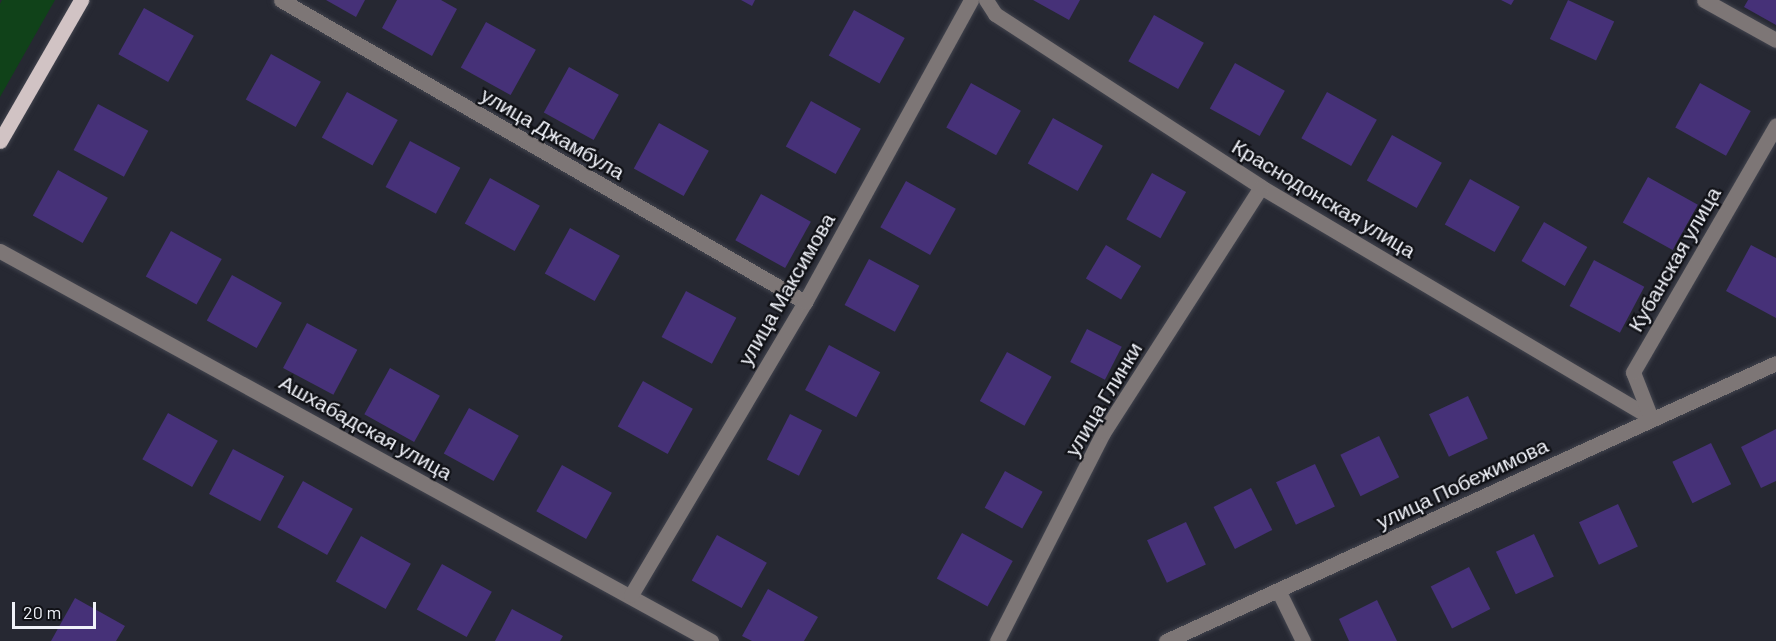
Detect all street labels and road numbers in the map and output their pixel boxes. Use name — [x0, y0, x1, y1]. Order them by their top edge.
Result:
street label: улица Джамбула — [477, 82, 629, 184]
street label: Краснодонская улица — [1228, 133, 1420, 263]
street label: Кубанская улица — [1622, 182, 1726, 336]
street label: улица Максимова — [732, 208, 840, 370]
street label: улица Глинки — [1059, 337, 1147, 461]
street label: Ашхабадская улица — [275, 369, 457, 485]
street label: улица Побежимова — [1372, 432, 1552, 534]

